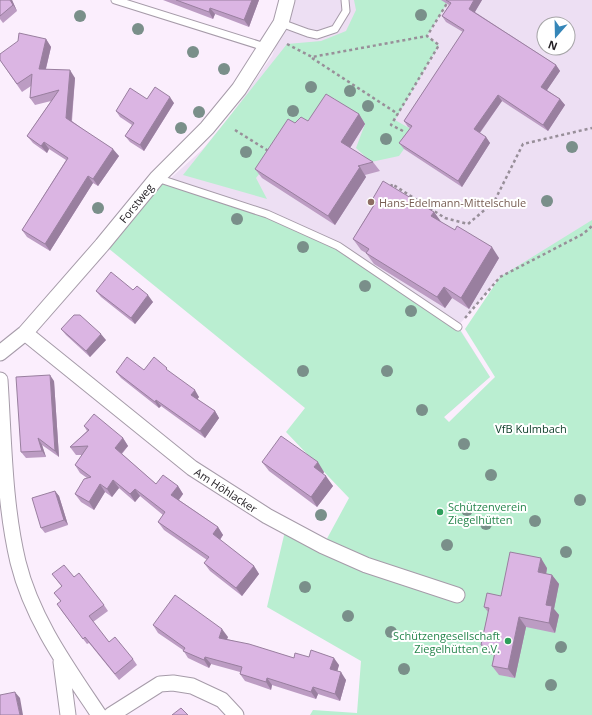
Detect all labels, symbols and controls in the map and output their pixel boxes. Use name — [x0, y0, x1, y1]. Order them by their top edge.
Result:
north arrow — [536, 16, 576, 56]
text: N — [546, 37, 559, 54]
street label: Forstweg — [115, 180, 157, 226]
place label: Hans-Edelmann-Mittelschule — [379, 195, 526, 210]
marker: Hans-Edelmann-Mittelschule — [366, 197, 376, 207]
park label: VfB Kulmbach — [495, 421, 567, 436]
street label: Am Höhlacker — [192, 464, 261, 516]
place label: Schützenverein Ziegelhütten — [448, 499, 527, 527]
marker: Schützenverein Ziegelhütten — [435, 507, 445, 517]
place label: Schützengesellschaft Ziegelhütten e.V. — [393, 628, 500, 656]
marker: Schützengesellschaft Ziegelhütten e.V. — [503, 636, 513, 646]

